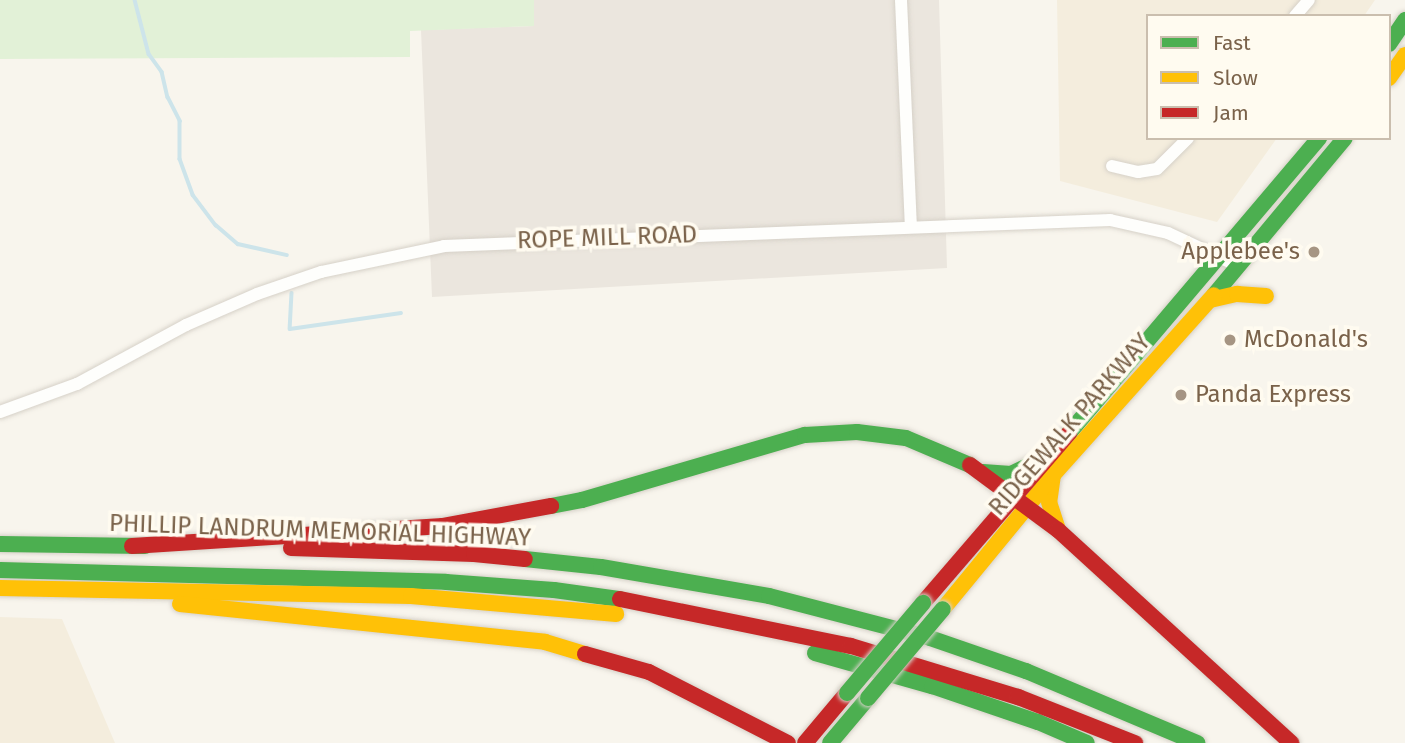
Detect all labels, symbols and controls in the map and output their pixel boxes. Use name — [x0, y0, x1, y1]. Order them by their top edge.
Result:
legend — [1146, 14, 1391, 140]
text: Fast — [1213, 30, 1251, 56]
text: Slow — [1213, 65, 1258, 91]
text: Jam — [1213, 100, 1249, 126]
street label: ROPE MILL ROAD — [517, 220, 697, 256]
place label: Applebee's — [1181, 238, 1300, 266]
marker: Applebee's — [1306, 244, 1322, 260]
place label: McDonald's — [1244, 326, 1368, 354]
street label: RIDGEWALK PARKWAY — [983, 328, 1157, 522]
marker: McDonald's — [1222, 332, 1238, 348]
place label: Panda Express — [1195, 381, 1351, 409]
marker: Panda Express — [1173, 387, 1189, 403]
street label: PHILLIP LANDRUM MEMORIAL HIGHWAY — [109, 509, 531, 553]

